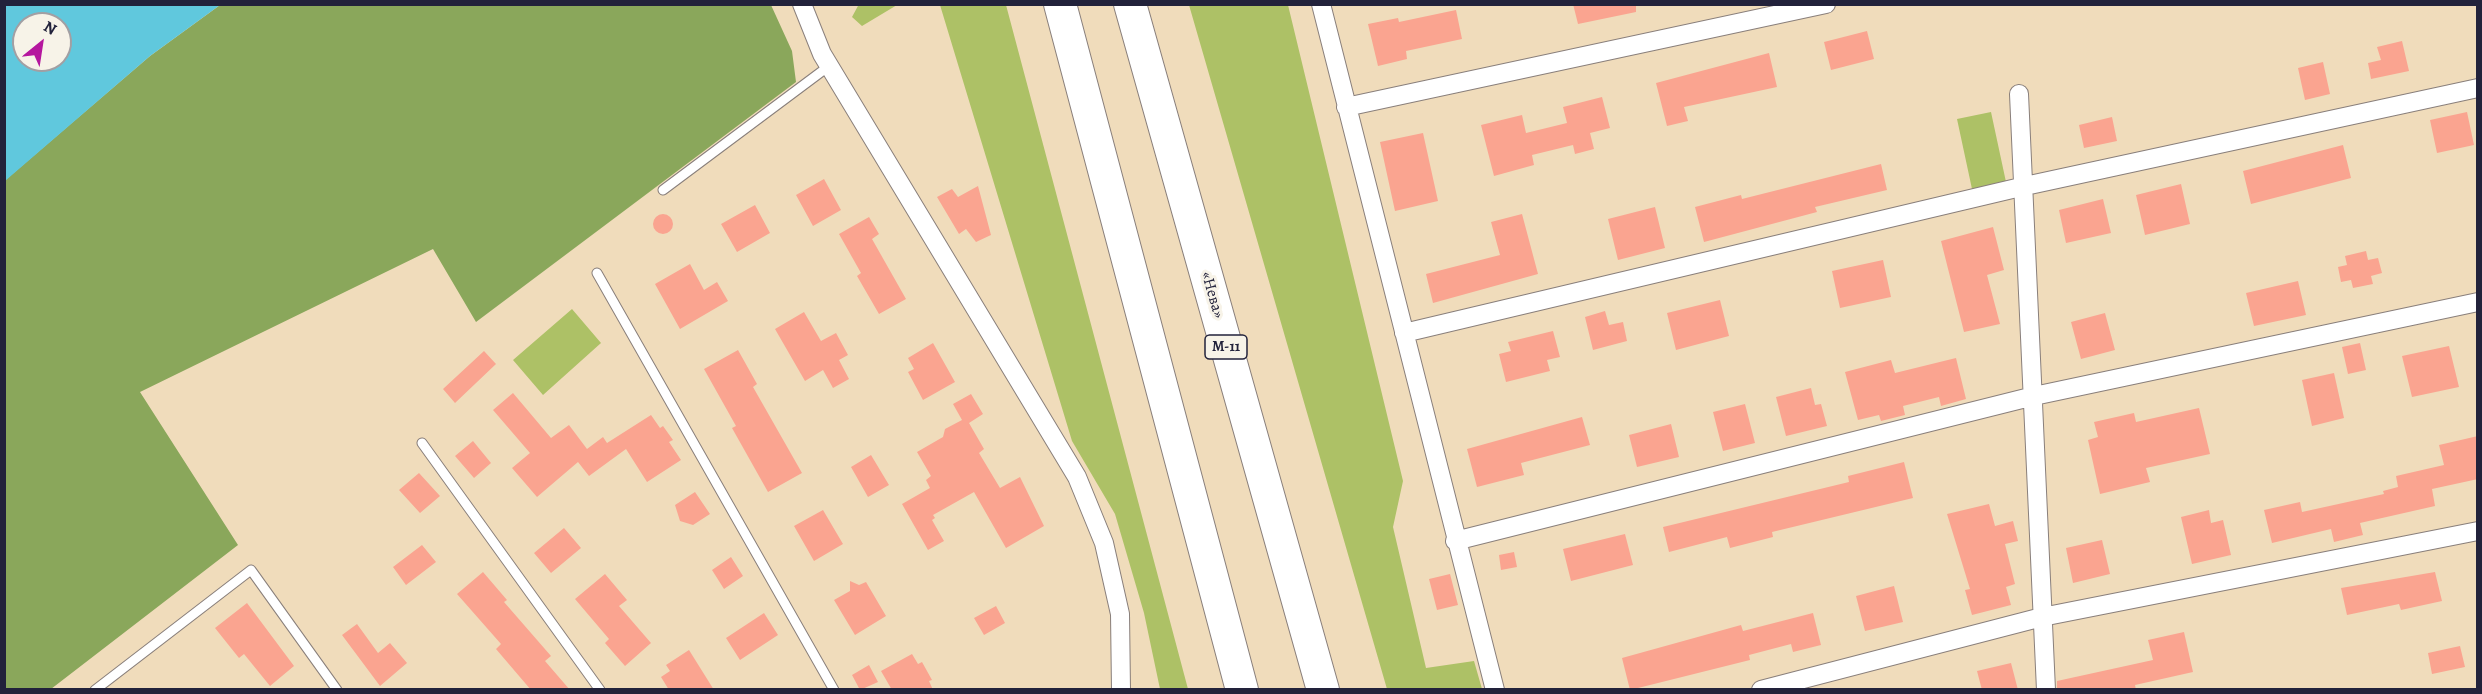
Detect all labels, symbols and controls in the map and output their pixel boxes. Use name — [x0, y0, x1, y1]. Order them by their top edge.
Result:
north arrow — [12, 12, 72, 72]
text: N — [39, 16, 61, 41]
street label: «Нева» — [1196, 269, 1228, 321]
road number: М-11 — [1205, 335, 1247, 359]

